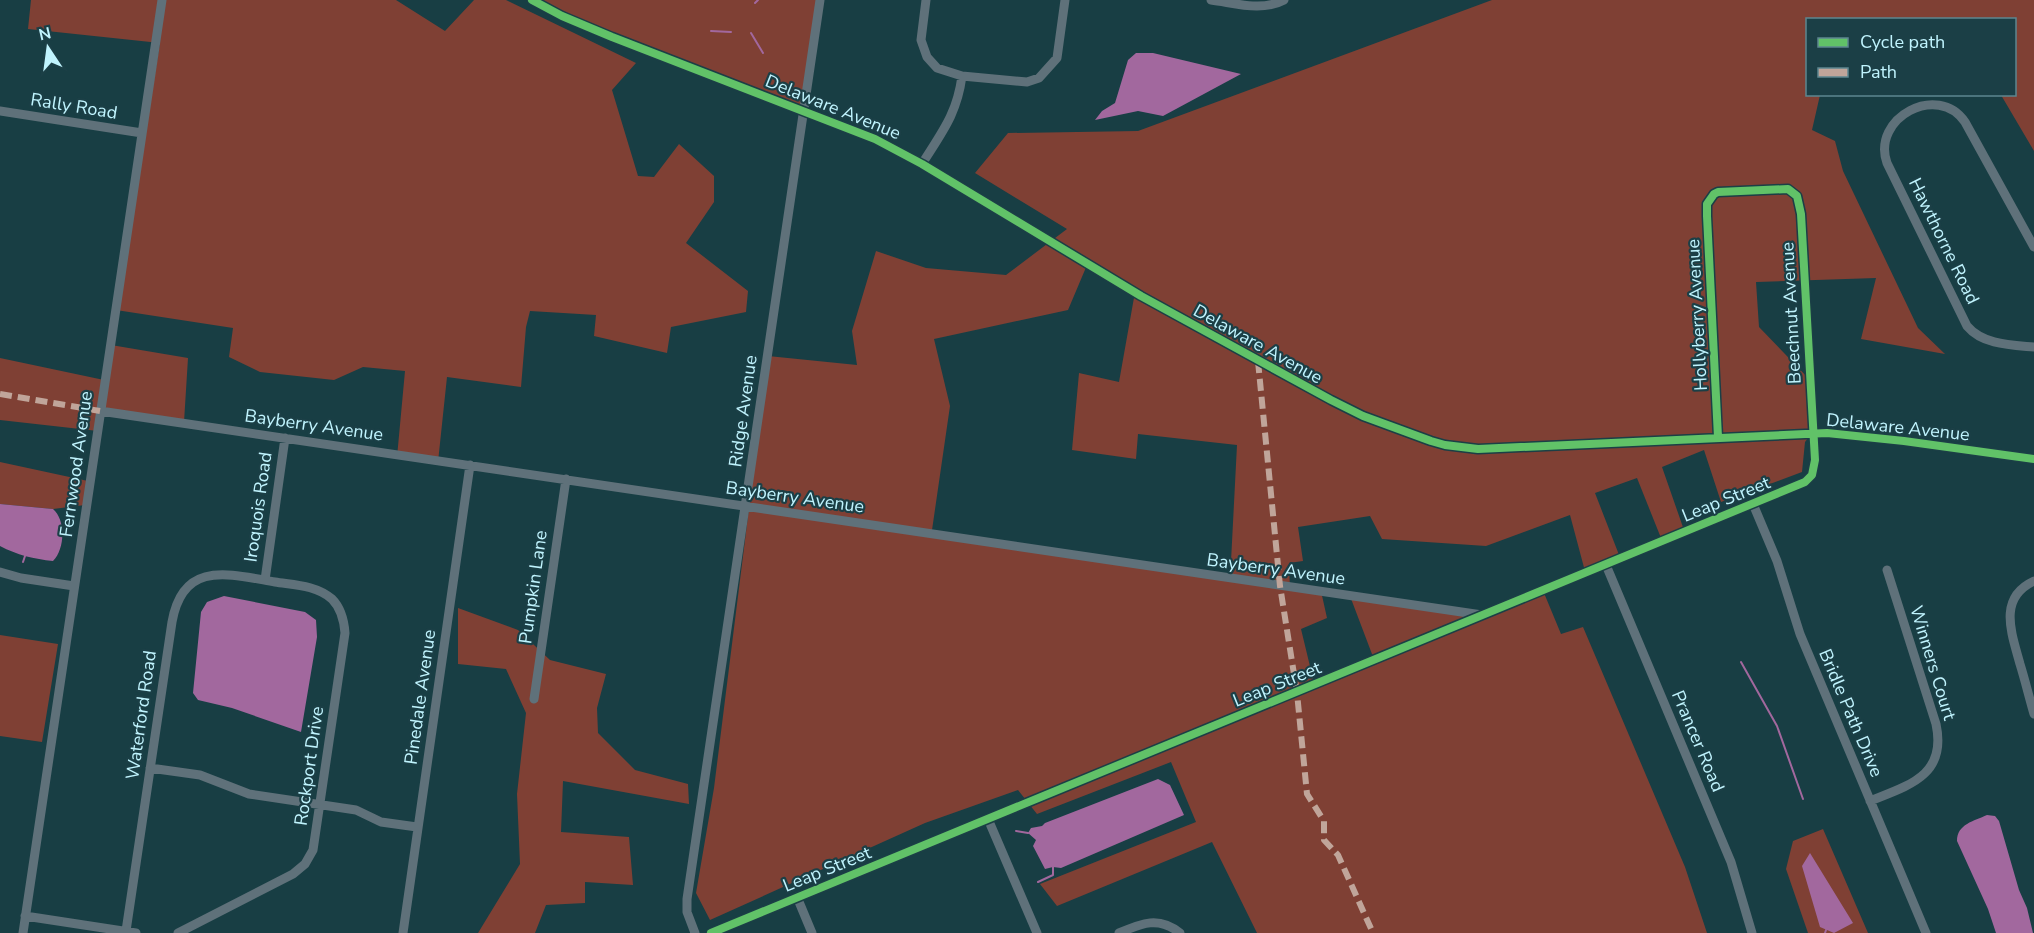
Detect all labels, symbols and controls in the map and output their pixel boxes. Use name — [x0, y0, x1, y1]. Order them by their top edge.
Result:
north arrow — [18, 18, 78, 78]
legend — [1806, 18, 2016, 96]
text: N — [37, 22, 53, 46]
text: Cycle path — [1860, 30, 1945, 54]
text: Path — [1860, 60, 1897, 84]
street label: Delaware Avenue — [762, 69, 904, 145]
street label: Rally Road — [29, 87, 119, 125]
street label: Hawthorne Road — [1903, 174, 1985, 308]
street label: Hollyberry Avenue — [1681, 238, 1713, 392]
street label: Beechnut Avenue — [1775, 241, 1807, 385]
street label: Delaware Avenue — [1189, 299, 1327, 389]
street label: Ridge Avenue — [723, 354, 763, 468]
street label: Fernwood Avenue — [54, 390, 98, 538]
street label: Bayberry Avenue — [243, 403, 385, 447]
street label: Delaware Avenue — [1825, 408, 1971, 446]
street label: Iroquois Road — [238, 450, 278, 564]
street label: Leap Street — [1678, 470, 1774, 528]
street label: Bayberry Avenue — [724, 475, 866, 519]
street label: Pumpkin Lane — [513, 529, 553, 645]
street label: Bayberry Avenue — [1205, 547, 1347, 591]
street label: Winners Court — [1904, 603, 1962, 724]
street label: Pinedale Avenue — [399, 628, 441, 766]
street label: Bridle Path Drive — [1813, 645, 1889, 781]
street label: Waterford Road — [120, 649, 162, 781]
street label: Leap Street — [1229, 655, 1325, 713]
street label: Prancer Road — [1666, 687, 1730, 795]
street label: Rockport Drive — [289, 705, 329, 827]
street label: Leap Street — [779, 840, 875, 898]

